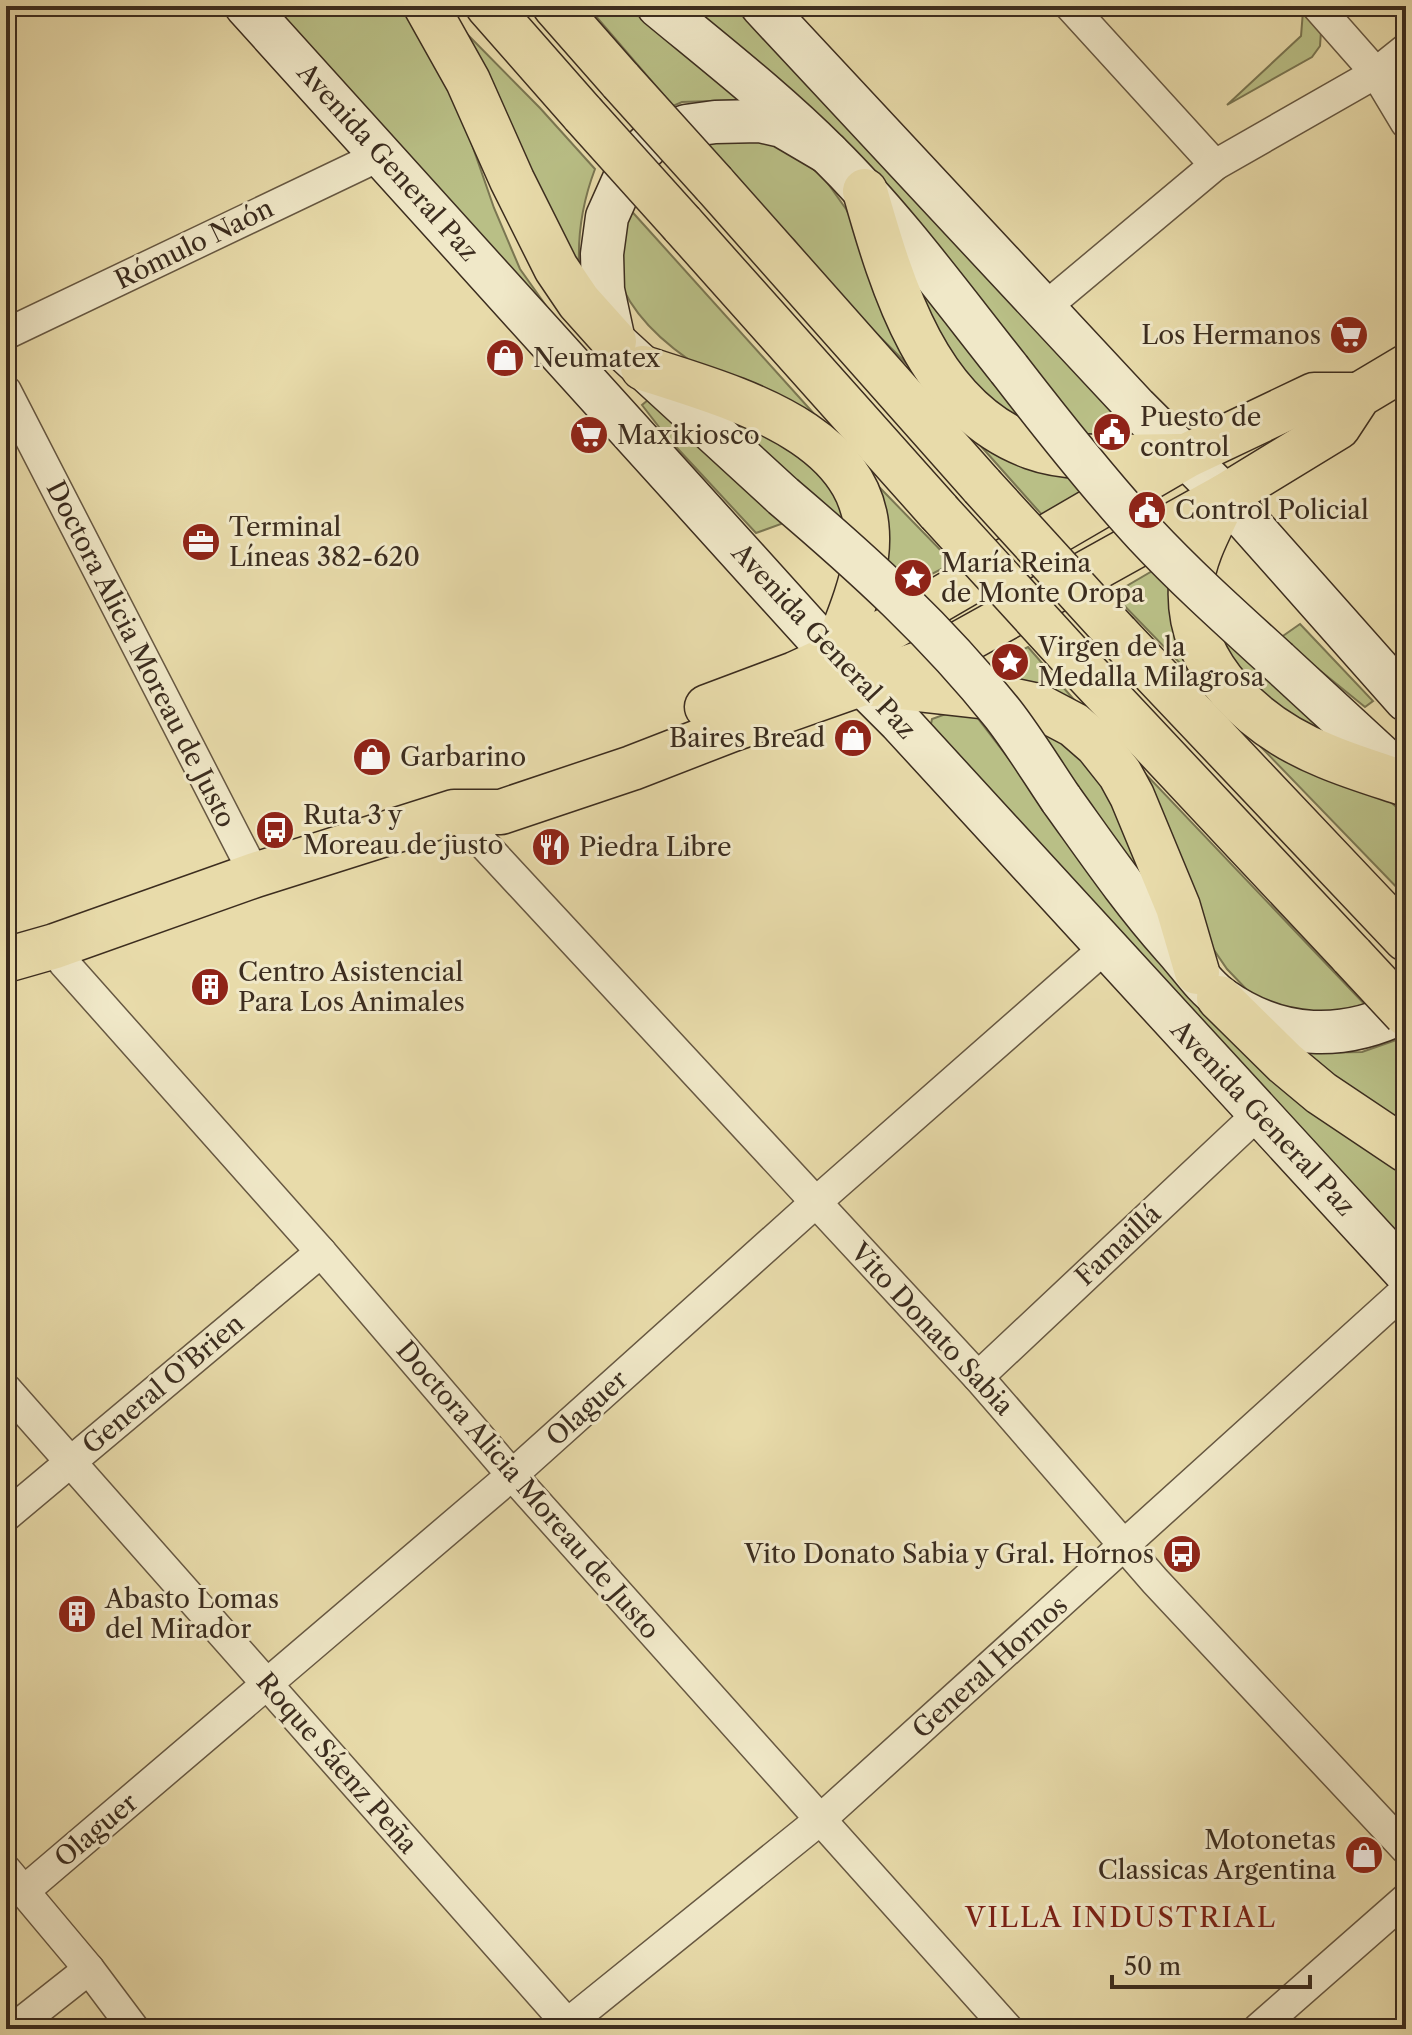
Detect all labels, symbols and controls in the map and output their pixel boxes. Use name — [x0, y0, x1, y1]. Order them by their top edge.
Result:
street label: Avenida General Paz — [290, 56, 485, 268]
street label: Rómulo Naón — [110, 192, 278, 296]
supermarket icon: Los Hermanos — [1328, 314, 1370, 356]
place label: Los Hermanos — [1141, 319, 1321, 351]
shop icon: Neumatex — [484, 337, 526, 379]
place label: Neumatex — [533, 342, 661, 374]
place label: Puesto de control — [1140, 401, 1261, 463]
public building icon: Puesto de control — [1091, 411, 1133, 453]
supermarket icon: Maxikiosco — [568, 414, 610, 456]
place label: Maxikiosco — [617, 419, 760, 451]
street label: Doctora Alicia Moreau de Justo — [39, 475, 243, 833]
public building icon: Control Policial — [1126, 489, 1168, 531]
place label: Control Policial — [1175, 494, 1369, 526]
place label: Terminal Líneas 382-620 — [229, 511, 420, 573]
office icon: Terminal Líneas 382-620 — [180, 521, 222, 563]
street label: Avenida General Paz — [725, 536, 923, 745]
place label: María Reina de Monte Oropa — [941, 547, 1145, 609]
place icon: María Reina de Monte Oropa — [892, 557, 934, 599]
place label: Virgen de la Medalla Milagrosa — [1037, 631, 1265, 693]
place icon: Virgen de la Medalla Milagrosa — [989, 641, 1031, 683]
shop icon: Baires Bread — [832, 717, 874, 759]
place label: Baires Bread — [669, 722, 825, 754]
shop icon: Garbarino — [351, 736, 393, 778]
place label: Garbarino — [400, 741, 526, 773]
place label: Ruta 3 y Moreau de justo — [303, 799, 503, 861]
bus stop icon: Ruta 3 y Moreau de justo — [254, 809, 296, 851]
restaurant icon: Piedra Libre — [530, 826, 572, 868]
place label: Piedra Libre — [579, 831, 731, 863]
place label: Centro Asistencial Para Los Animales — [238, 956, 465, 1018]
building icon: Centro Asistencial Para Los Animales — [189, 966, 231, 1008]
street label: Avenida General Paz — [1164, 1013, 1362, 1222]
street label: Famaillá — [1069, 1197, 1167, 1292]
street label: Vito Donato Sabia — [843, 1235, 1020, 1422]
street label: General O'Brien — [76, 1307, 250, 1461]
street label: Doctora Alicia Moreau de Justo — [390, 1334, 666, 1646]
street label: Olaguer — [540, 1363, 634, 1453]
bus stop icon: Vito Donato Sabia y Gral. Hornos — [1161, 1533, 1203, 1575]
place label: Vito Donato Sabia y Gral. Hornos — [743, 1538, 1154, 1570]
place label: Abasto Lomas del Mirador — [104, 1583, 279, 1645]
street label: General Hornos — [906, 1589, 1074, 1745]
building icon: Abasto Lomas del Mirador — [56, 1593, 98, 1635]
street label: Roque Sáenz Peña — [250, 1666, 424, 1860]
street label: Olaguer — [48, 1786, 144, 1874]
place label: Motonetas Classicas Argentina — [1098, 1824, 1336, 1886]
shop icon: Motonetas Classicas Argentina — [1343, 1834, 1385, 1876]
district label: VILLA INDUSTRIAL — [964, 1900, 1277, 1934]
scale bar — [1112, 1939, 1310, 1989]
text: 50 m — [1124, 1952, 1181, 1981]

